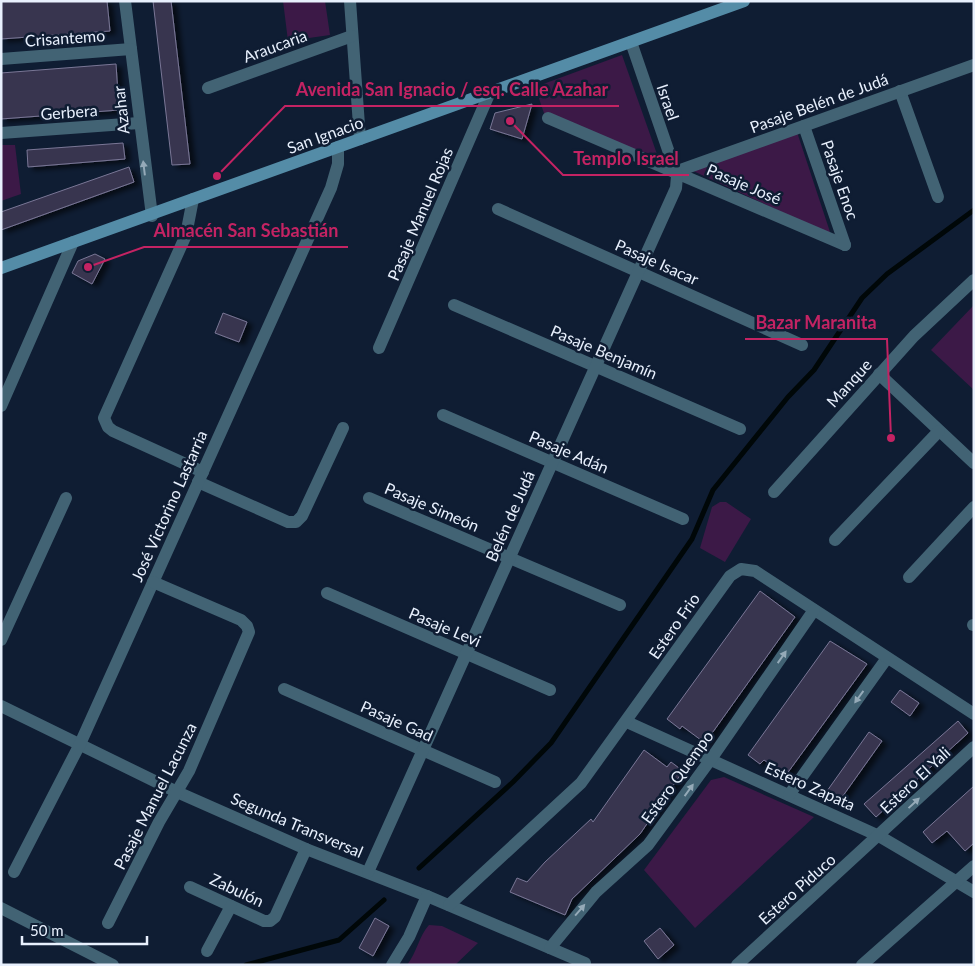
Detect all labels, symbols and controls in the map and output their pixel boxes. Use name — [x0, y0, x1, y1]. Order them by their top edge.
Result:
street label: Crisantemo — [24, 25, 106, 50]
street label: Araucaria — [240, 25, 309, 66]
street label: Pasaje Belén de Judá — [747, 69, 891, 136]
callout: Avenida San Ignacio / esq. Calle Azahar — [285, 73, 619, 106]
text: Avenida San Ignacio / esq. Calle Azahar — [295, 78, 609, 100]
street label: Israel — [653, 81, 683, 122]
street label: Azahar — [108, 85, 132, 135]
street label: Gerbera — [40, 100, 98, 123]
street label: San Ignacio — [284, 112, 365, 157]
street label: Pasaje Enoc — [818, 137, 863, 223]
callout: Templo Israel — [563, 142, 689, 175]
street label: Pasaje Manuel Rojas — [383, 144, 456, 283]
text: Templo Israel — [573, 147, 679, 169]
one-way arrow — [140, 159, 148, 175]
street label: Pasaje José — [704, 159, 784, 208]
callout: Almacén San Sebastián — [144, 214, 348, 247]
text: Almacén San Sebastián — [153, 219, 338, 241]
street label: Pasaje Isacar — [613, 235, 702, 288]
callout: Bazar Maranita — [745, 306, 887, 339]
text: Bazar Maranita — [755, 311, 877, 333]
street label: Pasaje Benjamín — [548, 321, 660, 383]
street label: Manque — [822, 355, 875, 411]
street label: Pasaje Adán — [527, 426, 612, 477]
street label: José Victorino Lastarria — [127, 427, 210, 584]
street label: Belén de Judá — [481, 467, 538, 564]
street label: Pasaje Simeón — [382, 478, 482, 535]
street label: Estero Frio — [644, 589, 703, 662]
street label: Pasaje Levi — [406, 603, 484, 650]
one-way arrow — [777, 650, 787, 664]
one-way arrow — [854, 690, 864, 704]
street label: Pasaje Gad — [358, 696, 436, 745]
street label: Pasaje Manuel Lacunza — [109, 719, 200, 872]
street label: Estero Quempo — [637, 727, 717, 827]
street label: Estero El Yali — [876, 742, 954, 817]
street label: Estero Zapata — [762, 757, 858, 814]
one-way arrow — [683, 784, 694, 797]
street label: Segunda Transversal — [228, 788, 366, 861]
one-way arrow — [908, 797, 920, 809]
street label: Estero Piduco — [754, 849, 839, 928]
street label: Zabulón — [207, 869, 267, 910]
one-way arrow — [574, 904, 586, 916]
scale bar — [22, 914, 148, 946]
text: 50 m — [30, 921, 64, 939]

